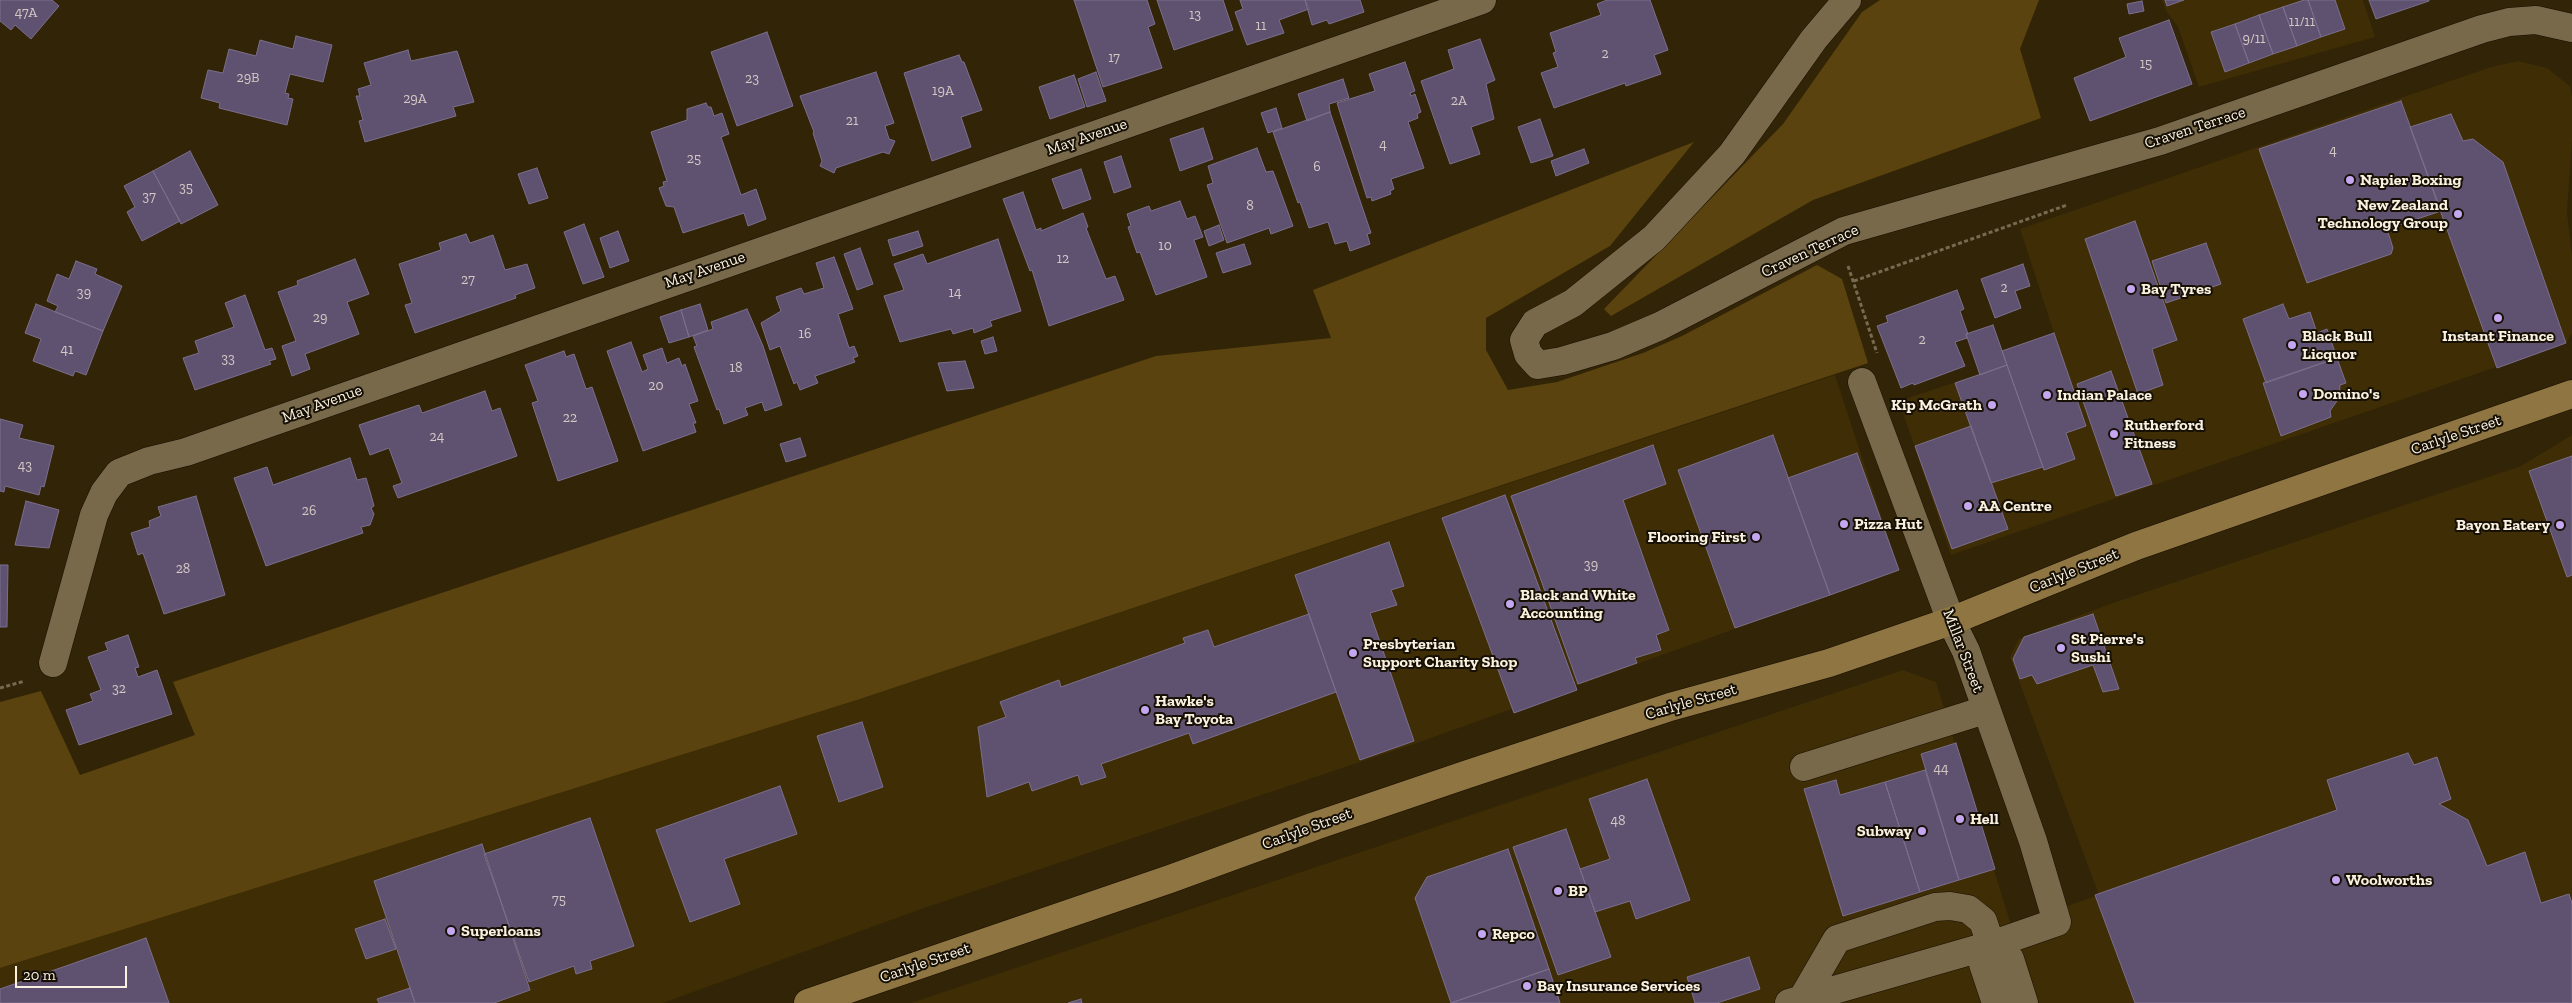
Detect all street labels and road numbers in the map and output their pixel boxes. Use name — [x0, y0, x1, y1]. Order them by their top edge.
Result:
street label: Craven Terrace — [2142, 103, 2248, 153]
street label: May Avenue — [1044, 114, 1130, 160]
street label: Craven Terrace — [1758, 220, 1862, 282]
street label: May Avenue — [662, 247, 748, 293]
street label: May Avenue — [279, 381, 365, 427]
street label: Carlyle Street — [2408, 411, 2504, 459]
street label: Carlyle Street — [2027, 544, 2121, 598]
street label: Millar Street — [1938, 607, 1988, 695]
street label: Carlyle Street — [1643, 680, 1739, 724]
street label: Carlyle Street — [1259, 804, 1355, 854]
street label: Carlyle Street — [877, 939, 973, 987]

